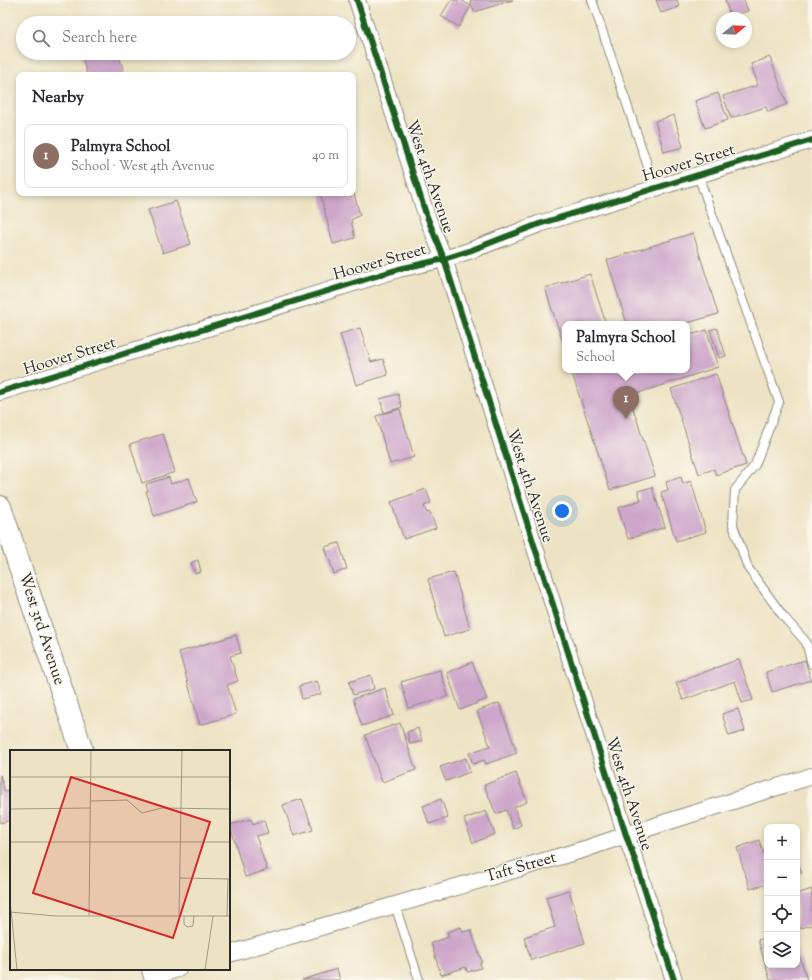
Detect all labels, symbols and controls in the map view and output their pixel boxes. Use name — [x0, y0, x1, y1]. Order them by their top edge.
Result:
north arrow — [716, 12, 752, 48]
search box — [16, 16, 356, 60]
icon: search — [30, 27, 52, 49]
text: Search here — [62, 28, 137, 49]
text: Nearby — [32, 86, 84, 110]
street label: West 4th Avenue — [399, 117, 459, 237]
text: Palmyra School — [71, 137, 170, 158]
street label: Hoover Street — [640, 139, 739, 189]
text: 1 — [44, 147, 48, 165]
text: 40 m — [312, 147, 339, 165]
text: School · West 4th Avenue — [71, 158, 215, 176]
street label: Hoover Street — [331, 239, 430, 287]
popup — [562, 321, 690, 373]
text: Palmyra School — [576, 328, 676, 349]
street label: Hoover Street — [21, 332, 120, 382]
text: School — [576, 349, 615, 367]
pin: 1 — [613, 386, 639, 419]
street label: West 4th Avenue — [500, 426, 558, 546]
your location — [552, 501, 572, 521]
street label: West 3rd Avenue — [12, 570, 70, 688]
street label: West 4th Avenue — [599, 734, 657, 854]
inset map — [10, 750, 230, 970]
map controls — [764, 824, 800, 968]
button: + — [764, 824, 800, 860]
street label: Taft Street — [483, 847, 560, 889]
button: − — [764, 860, 800, 896]
button: locate — [764, 896, 800, 932]
button: layers — [764, 932, 800, 968]

